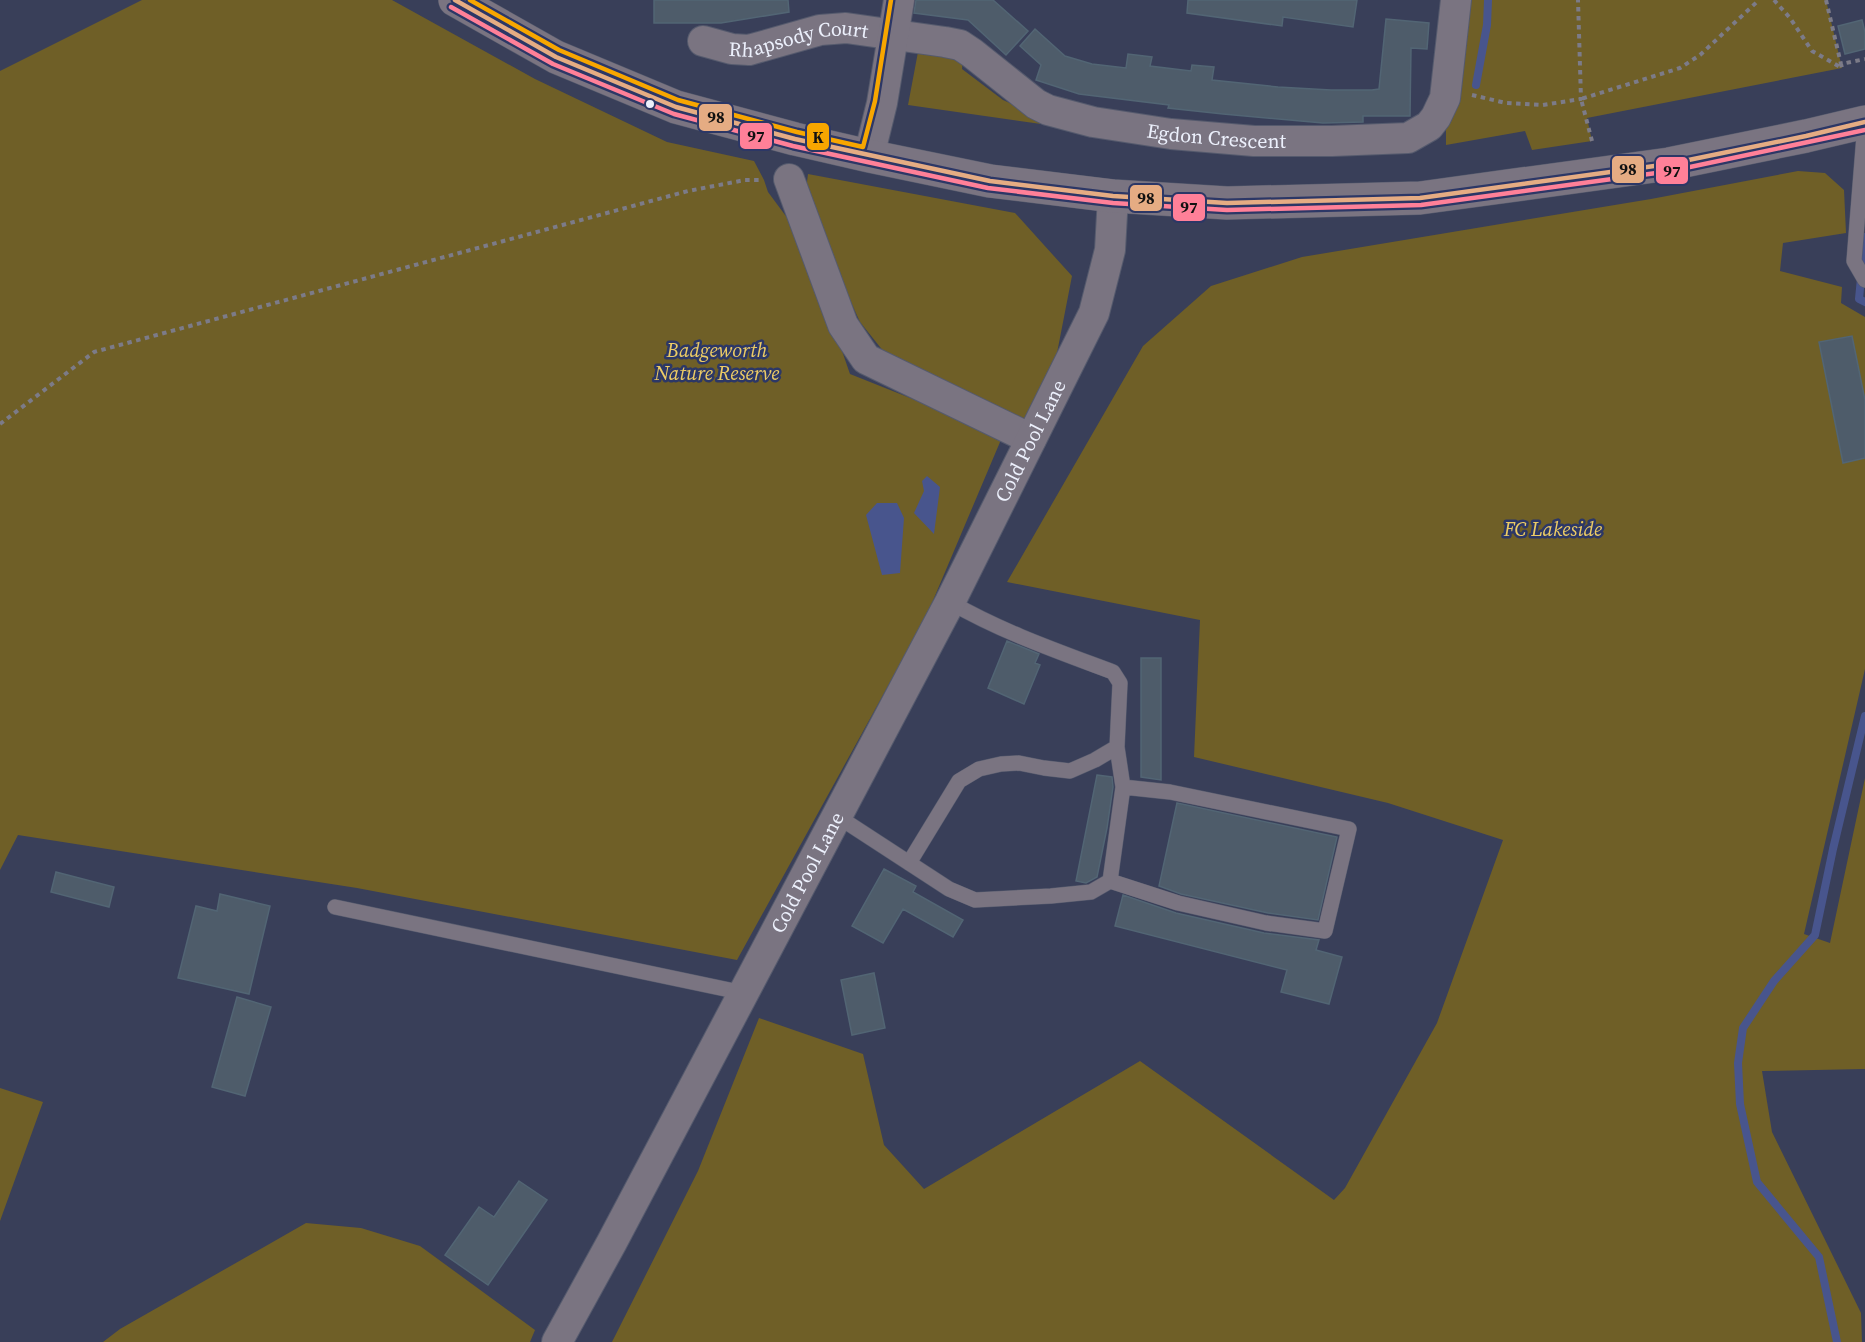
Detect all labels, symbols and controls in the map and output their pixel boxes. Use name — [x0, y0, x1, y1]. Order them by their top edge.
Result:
street label: Rhapsody Court — [728, 13, 871, 64]
unlabelled marker — [644, 98, 656, 110]
line badge: 98 — [698, 103, 733, 132]
text: 98 — [707, 106, 725, 128]
street label: Egdon Crescent — [1145, 116, 1287, 155]
line badge: 97 — [739, 122, 773, 150]
line badge: K — [806, 122, 830, 151]
text: 97 — [747, 125, 765, 147]
text: K — [812, 126, 824, 148]
line badge: 98 — [1611, 155, 1645, 184]
line badge: 97 — [1655, 156, 1689, 185]
text: 98 — [1619, 158, 1637, 180]
text: 97 — [1663, 160, 1681, 182]
line badge: 98 — [1129, 184, 1163, 212]
text: 98 — [1137, 187, 1155, 209]
line badge: 97 — [1172, 193, 1206, 222]
text: 97 — [1180, 196, 1198, 218]
park label: Badgeworth Nature Reserve — [654, 336, 779, 387]
street label: Cold Pool Lane — [988, 375, 1073, 507]
park label: FC Lakeside — [1503, 515, 1602, 543]
street label: Cold Pool Lane — [764, 807, 851, 938]

